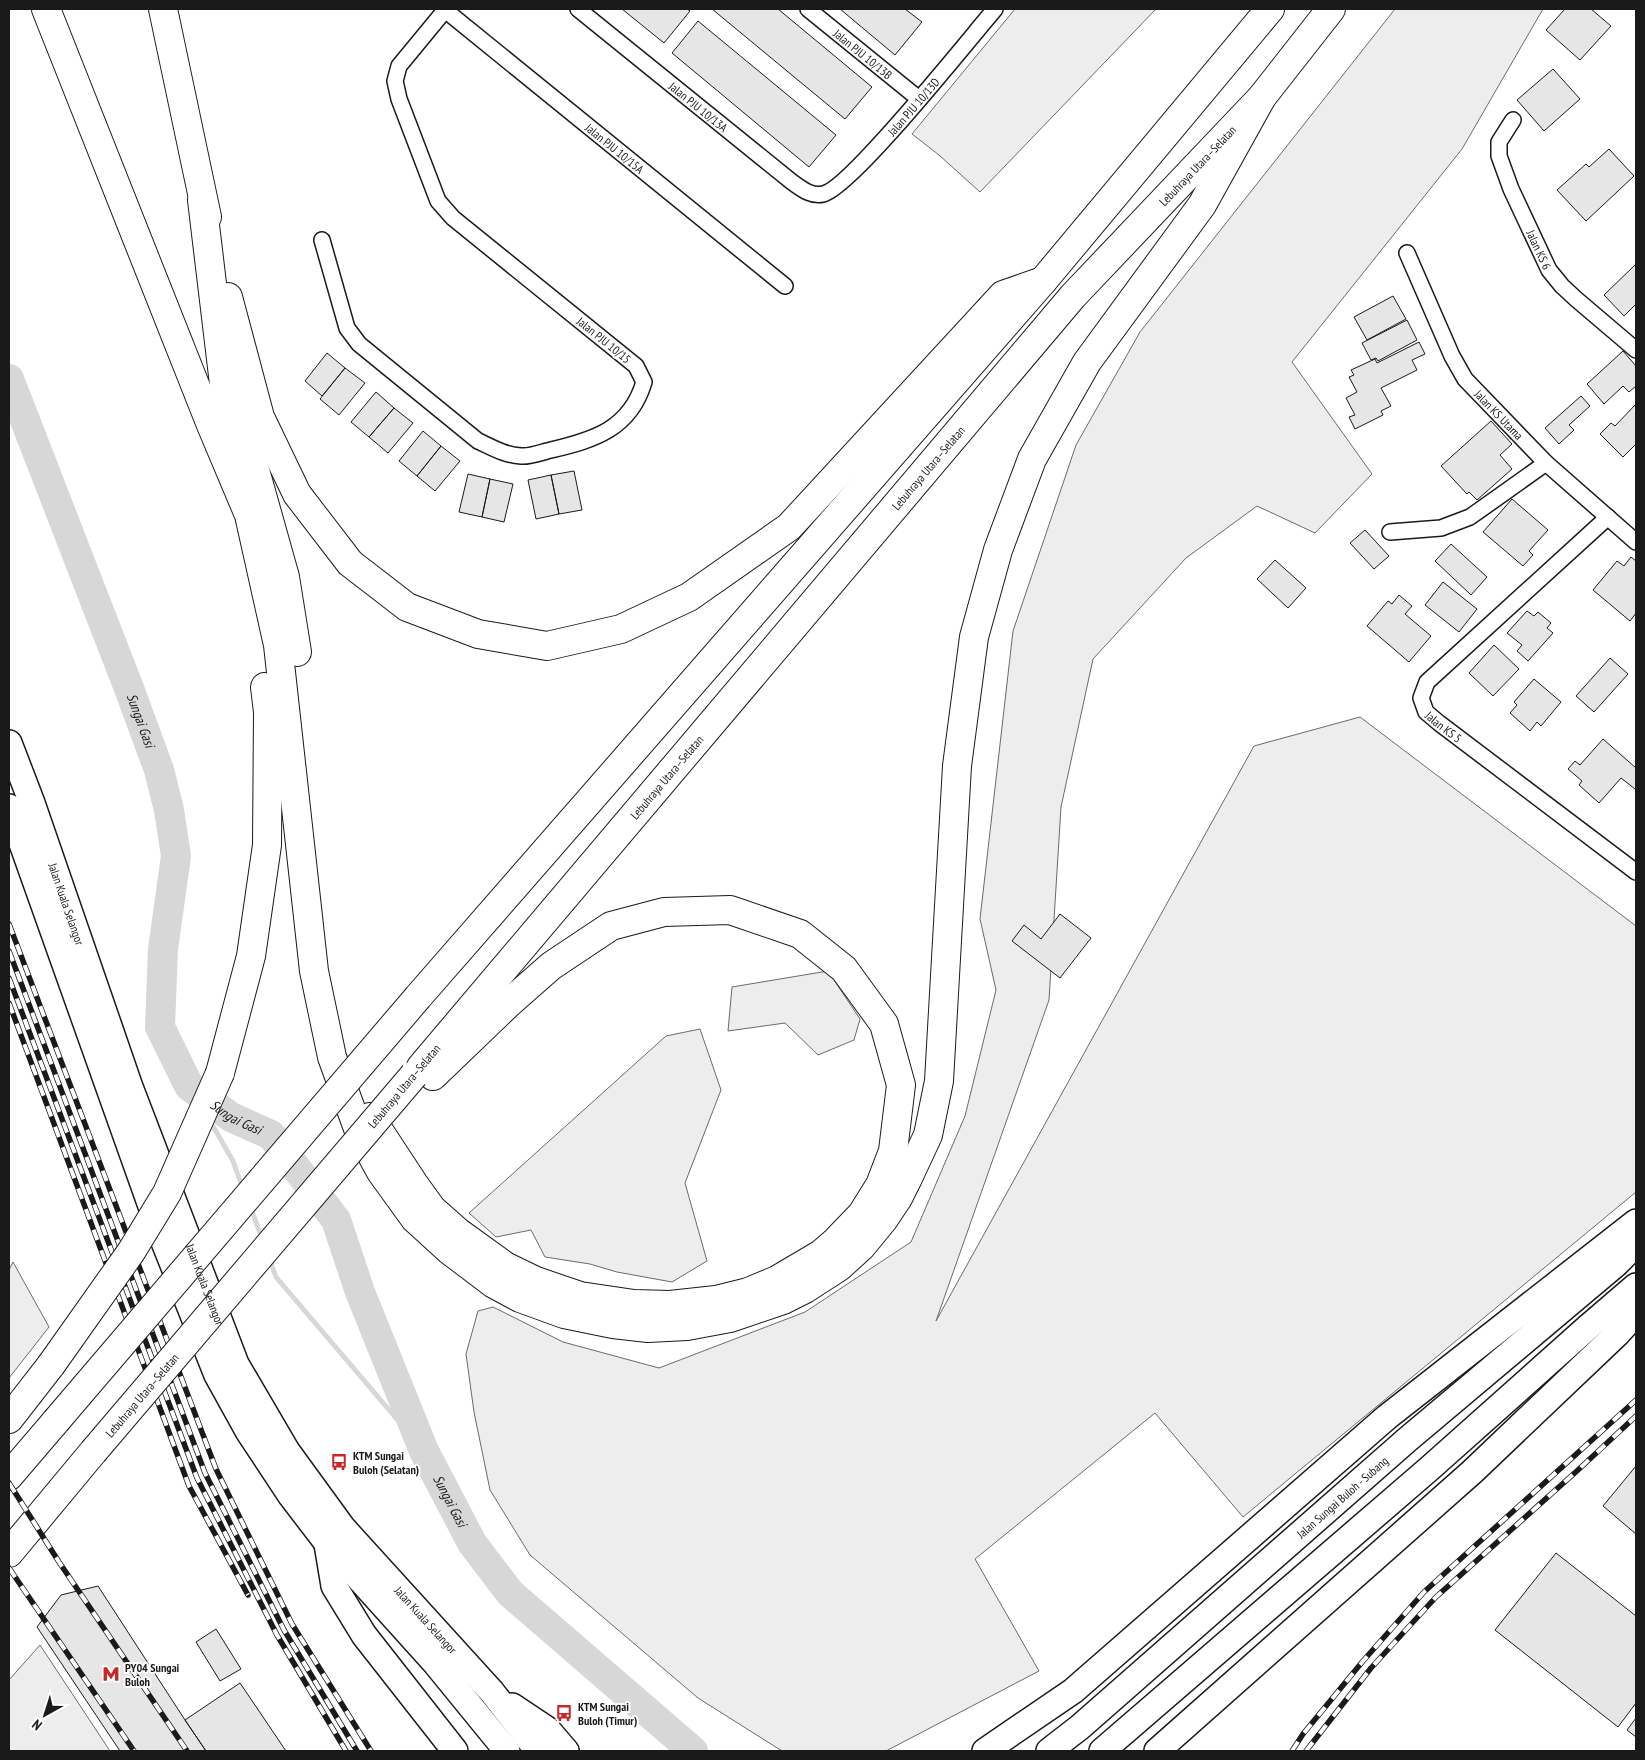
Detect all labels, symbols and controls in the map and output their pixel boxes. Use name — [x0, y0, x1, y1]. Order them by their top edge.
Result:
street label: Jalan PJU 10/13B — [830, 25, 896, 82]
street label: Jalan PJU 10/13D — [883, 74, 942, 139]
street label: Jalan PJU 10/13A — [665, 78, 731, 135]
street label: Jalan PJU 10/15A — [582, 119, 648, 176]
street label: Lebuhraya Utara–Selatan — [1156, 122, 1239, 209]
street label: Jalan KS 6 — [1523, 226, 1555, 272]
street label: Jalan PJU 10/15 — [573, 313, 634, 366]
street label: Jalan KS Utama — [1471, 386, 1527, 443]
street label: Lebuhraya Utara–Selatan — [888, 423, 968, 513]
water label: Sungai Gasi — [123, 691, 160, 752]
street label: Jalan KS 5 — [1422, 707, 1465, 745]
street label: Lebuhraya Utara–Selatan — [627, 732, 706, 822]
street label: Jalan Kuala Selangor — [45, 860, 88, 948]
street label: Lebuhraya Utara–Selatan — [365, 1041, 443, 1131]
water label: Sungai Gasi — [207, 1096, 266, 1139]
street label: Jalan Kuala Selangor — [183, 1241, 228, 1328]
street label: Lebuhraya Utara–Selatan — [102, 1350, 181, 1440]
place label: KTM Sungai Buloh (Selatan) — [353, 1448, 419, 1477]
bus stop icon: KTM Sungai Buloh (Selatan) — [329, 1452, 349, 1472]
street label: Jalan Sungai Buloh - Subang — [1293, 1453, 1391, 1542]
water label: Sungai Gasi — [429, 1472, 472, 1532]
street label: Jalan Kuala Selangor — [391, 1582, 461, 1657]
place label: PY04 Sungai Buloh — [125, 1660, 180, 1689]
metro station icon: PY04 Sungai Buloh — [101, 1664, 121, 1684]
north arrow — [20, 1690, 70, 1740]
place label: KTM Sungai Buloh (Timur) — [578, 1699, 637, 1728]
bus stop icon: KTM Sungai Buloh (Timur) — [554, 1703, 574, 1723]
text: N — [28, 1716, 45, 1734]

